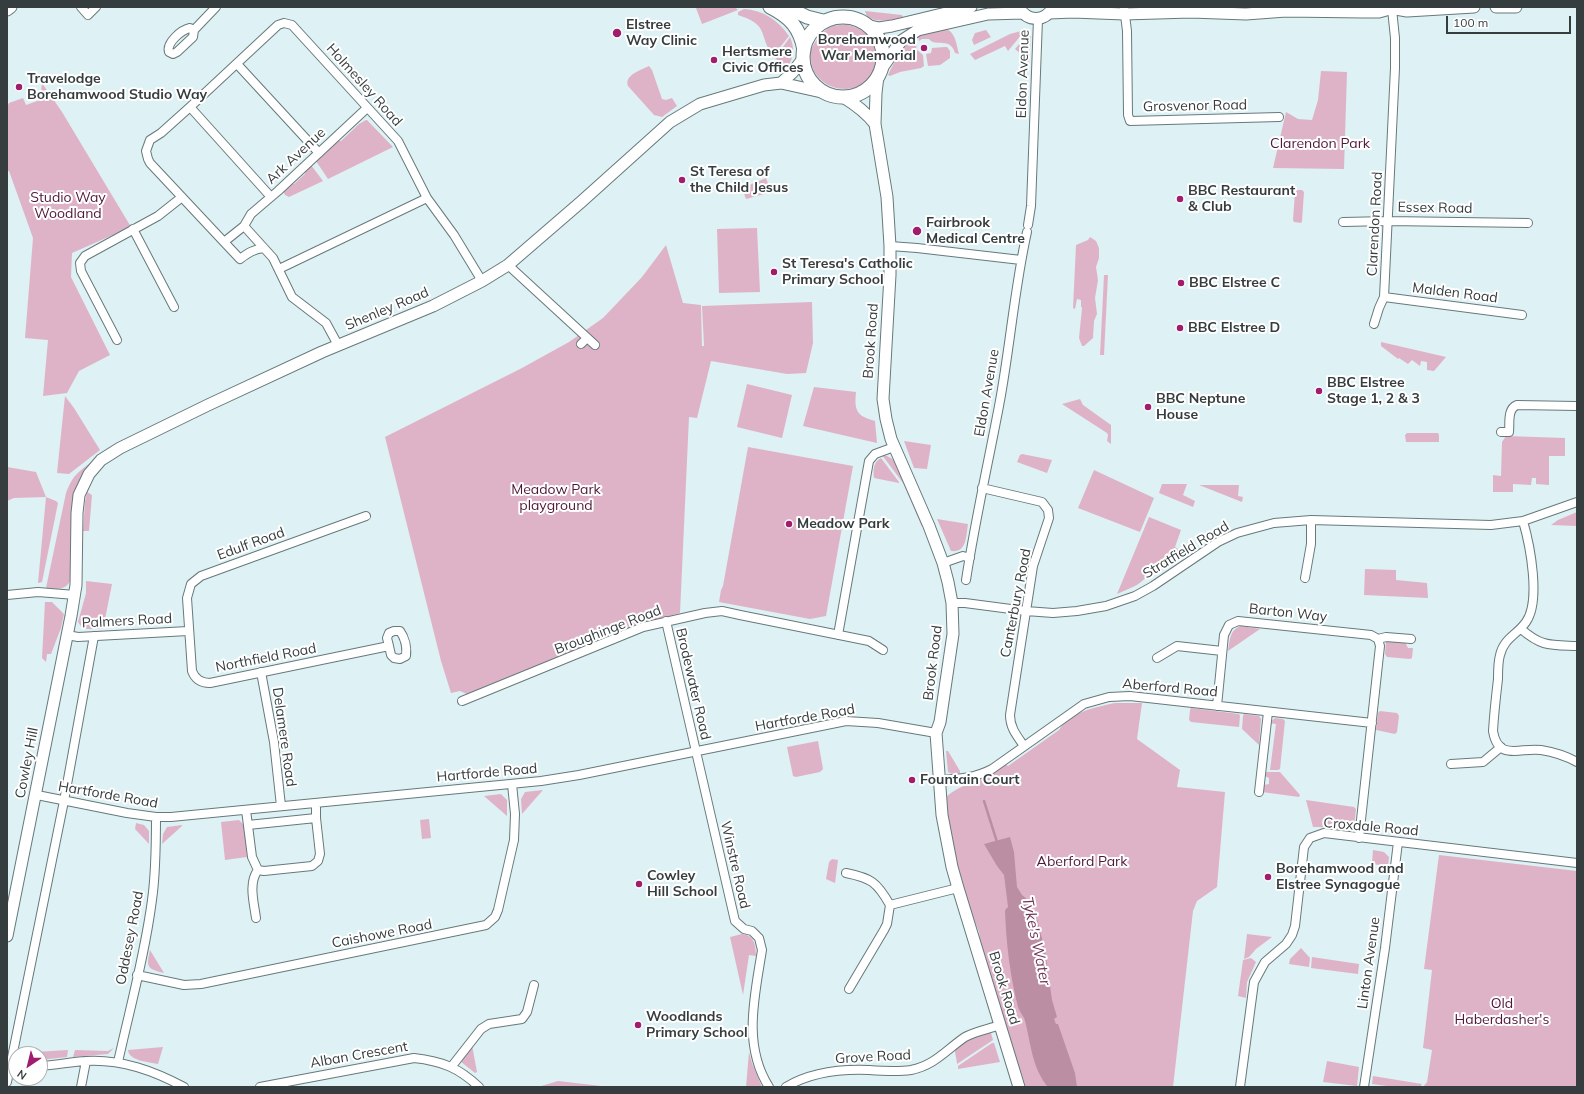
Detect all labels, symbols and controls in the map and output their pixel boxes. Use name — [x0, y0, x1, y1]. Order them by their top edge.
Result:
scale bar — [1448, 8, 1573, 34]
text: 100 m — [1453, 15, 1488, 30]
place label: Elstree Way Clinic — [626, 17, 697, 50]
marker: Elstree Way Clinic — [611, 27, 623, 39]
street label: Eldon Avenue — [1013, 29, 1033, 119]
place label: Borehamwood War Memorial — [818, 32, 916, 64]
street label: Holmesley Road — [323, 40, 405, 130]
marker: Borehamwood War Memorial — [919, 43, 929, 53]
place label: Hertsmere Civic Offices — [722, 44, 804, 76]
marker: Hertsmere Civic Offices — [709, 55, 719, 65]
place label: Travelodge Borehamwood Studio Way — [27, 71, 207, 104]
marker: Travelodge Borehamwood Studio Way — [14, 82, 24, 92]
street label: Grosvenor Road — [1143, 97, 1247, 115]
street label: Ark Avenue — [263, 124, 329, 188]
park label: Clarendon Park — [1270, 136, 1370, 152]
place label: St Teresa of the Child Jesus — [690, 164, 788, 196]
street label: Clarendon Road — [1364, 171, 1386, 277]
marker: St Teresa of the Child Jesus — [677, 175, 687, 185]
place label: BBC Restaurant & Club — [1188, 183, 1295, 216]
park label: Studio Way Woodland — [30, 190, 106, 222]
marker: BBC Restaurant & Club — [1175, 194, 1185, 204]
street label: Essex Road — [1397, 199, 1473, 217]
place label: Fairbrook Medical Centre — [926, 215, 1025, 248]
marker: Fairbrook Medical Centre — [911, 225, 923, 237]
place label: St Teresa's Catholic Primary School — [782, 256, 913, 288]
marker: St Teresa's Catholic Primary School — [769, 267, 779, 277]
place label: BBC Elstree C — [1189, 275, 1280, 291]
marker: BBC Elstree C — [1176, 278, 1186, 288]
street label: Malden Road — [1411, 279, 1499, 307]
street label: Shenley Road — [343, 284, 431, 334]
street label: Brook Road — [860, 303, 882, 379]
place label: BBC Elstree D — [1188, 320, 1280, 336]
marker: BBC Elstree D — [1175, 323, 1185, 333]
street label: Eldon Avenue — [971, 348, 1003, 438]
place label: BBC Elstree Stage 1, 2 & 3 — [1327, 375, 1420, 408]
marker: BBC Elstree Stage 1, 2 & 3 — [1314, 386, 1324, 396]
place label: BBC Neptune House — [1156, 391, 1245, 424]
marker: BBC Neptune House — [1143, 402, 1153, 412]
park label: Meadow Park playground — [511, 482, 601, 514]
place label: Meadow Park — [797, 516, 889, 532]
street label: Stratfield Road — [1140, 518, 1232, 582]
marker: Meadow Park — [784, 519, 794, 529]
street label: Edulf Road — [215, 524, 287, 564]
street label: Canterbury Road — [997, 547, 1035, 659]
street label: Barton Way — [1248, 601, 1328, 625]
street label: Broughinge Road — [552, 602, 664, 658]
street label: Palmers Road — [81, 610, 173, 632]
street label: Brook Road — [920, 624, 946, 702]
street label: Brodewater Road — [672, 626, 714, 742]
street label: Northfield Road — [214, 640, 318, 676]
street label: Aberford Road — [1122, 675, 1218, 701]
street label: Delamere Road — [269, 686, 299, 788]
street label: Hartforde Road — [754, 701, 856, 735]
street label: Cowley Hill — [12, 726, 42, 800]
street label: Hartforde Road — [436, 760, 538, 786]
place label: Fountain Court — [920, 772, 1020, 788]
marker: Fountain Court — [907, 775, 917, 785]
street label: Hartforde Road — [57, 778, 159, 812]
street label: Croxdale Road — [1323, 814, 1419, 840]
street label: Winstre Road — [717, 820, 753, 910]
park label: Aberford Park — [1037, 854, 1127, 870]
place label: Borehamwood and Elstree Synagogue — [1276, 861, 1404, 894]
place label: Cowley Hill School — [647, 868, 717, 900]
marker: Borehamwood and Elstree Synagogue — [1263, 872, 1273, 882]
marker: Cowley Hill School — [634, 879, 644, 889]
street label: Oddesey Road — [113, 890, 147, 986]
water label: Tyke's Water — [1018, 895, 1054, 987]
street label: Caishowe Road — [330, 916, 434, 952]
street label: Linton Avenue — [1354, 916, 1384, 1010]
street label: Brook Road — [985, 949, 1023, 1027]
park label: Old Haberdasher's — [1455, 996, 1549, 1028]
place label: Woodlands Primary School — [646, 1009, 748, 1042]
marker: Woodlands Primary School — [633, 1020, 643, 1030]
street label: Alban Crescent — [309, 1038, 409, 1072]
north arrow — [8, 1046, 48, 1086]
street label: Grove Road — [835, 1047, 911, 1067]
text: N — [14, 1067, 29, 1083]

